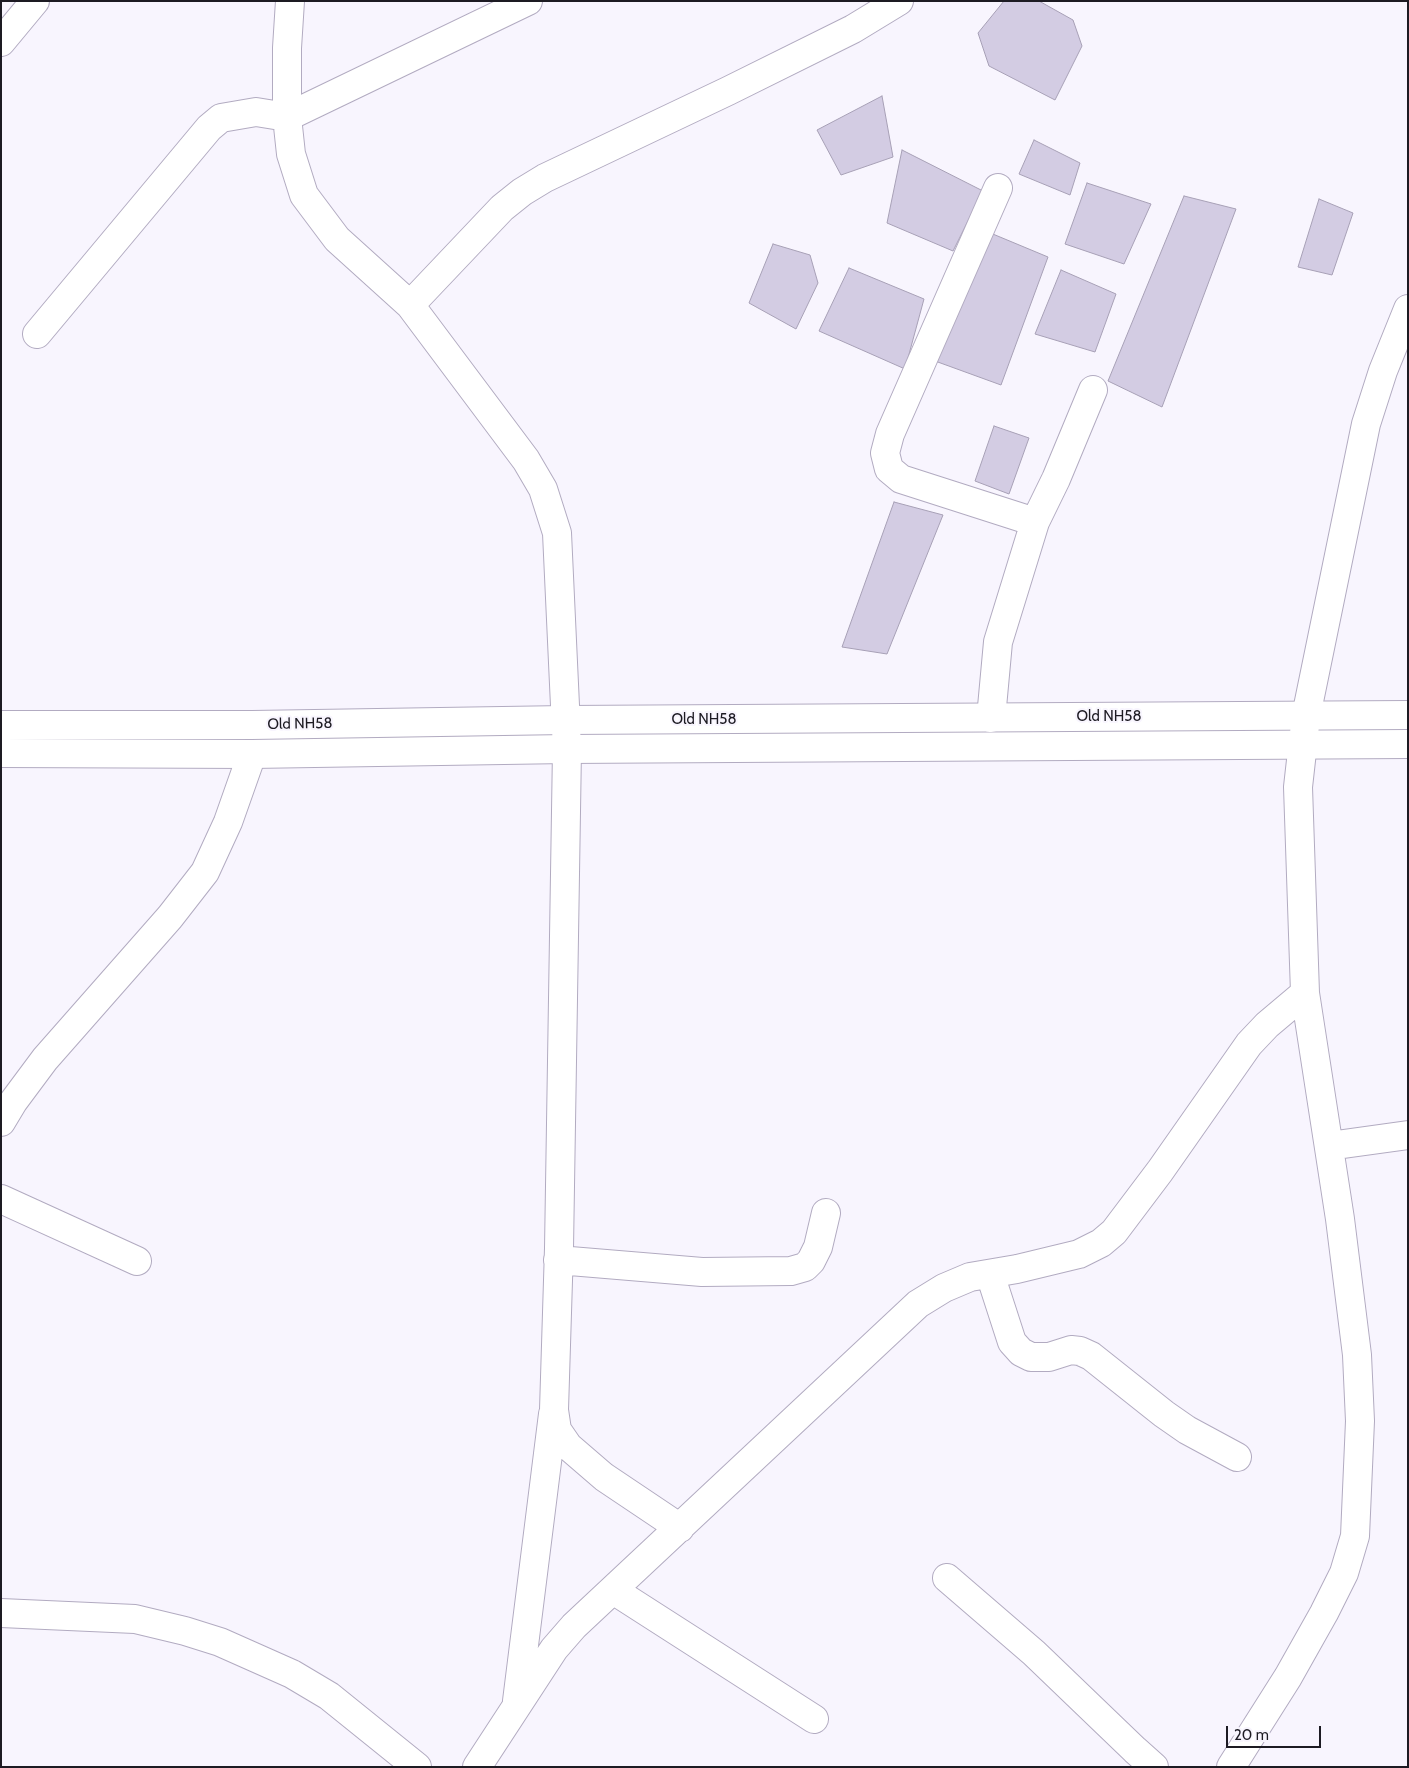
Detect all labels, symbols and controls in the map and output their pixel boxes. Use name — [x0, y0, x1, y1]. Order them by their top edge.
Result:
street label: Old NH58 — [1077, 708, 1141, 726]
street label: Old NH58 — [672, 711, 736, 729]
street label: Old NH58 — [267, 714, 333, 734]
scale bar — [1229, 1716, 1324, 1748]
text: 20 m — [1234, 1726, 1269, 1744]

